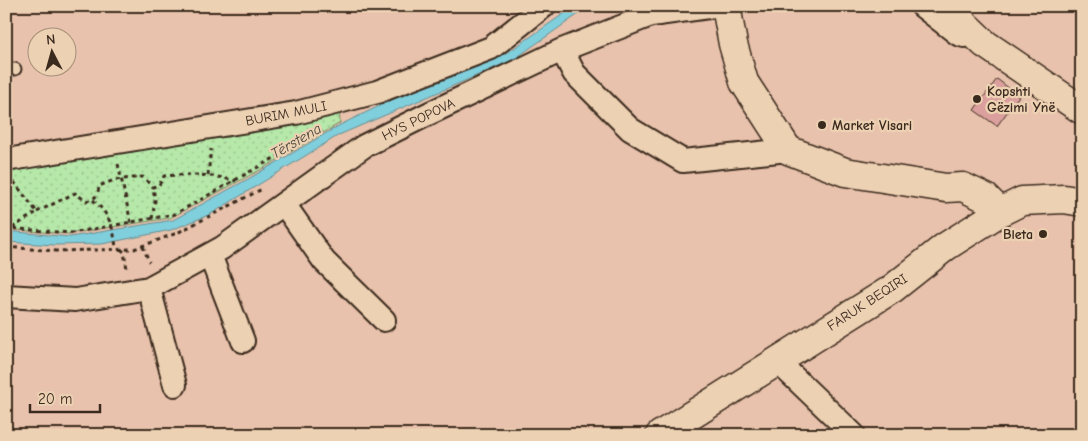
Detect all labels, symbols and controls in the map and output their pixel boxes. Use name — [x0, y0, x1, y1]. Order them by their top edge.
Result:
north arrow — [28, 28, 78, 78]
text: N — [45, 31, 56, 48]
place label: Kopshti Gëzimi Ynë — [987, 83, 1055, 116]
marker: Kopshti Gëzimi Ynë — [971, 93, 983, 105]
street label: HYS POPOVA — [379, 94, 457, 144]
street label: BURIM MULI — [244, 97, 328, 130]
place label: Market Visari — [832, 117, 912, 134]
water label: Tërstena — [268, 119, 325, 163]
marker: Market Visari — [816, 119, 828, 131]
place label: Bleta — [1003, 226, 1033, 243]
marker: Bleta — [1037, 228, 1049, 240]
street label: FARUK BEQIRI — [824, 270, 911, 335]
scale bar — [30, 381, 100, 413]
text: 20 m — [38, 390, 72, 408]

